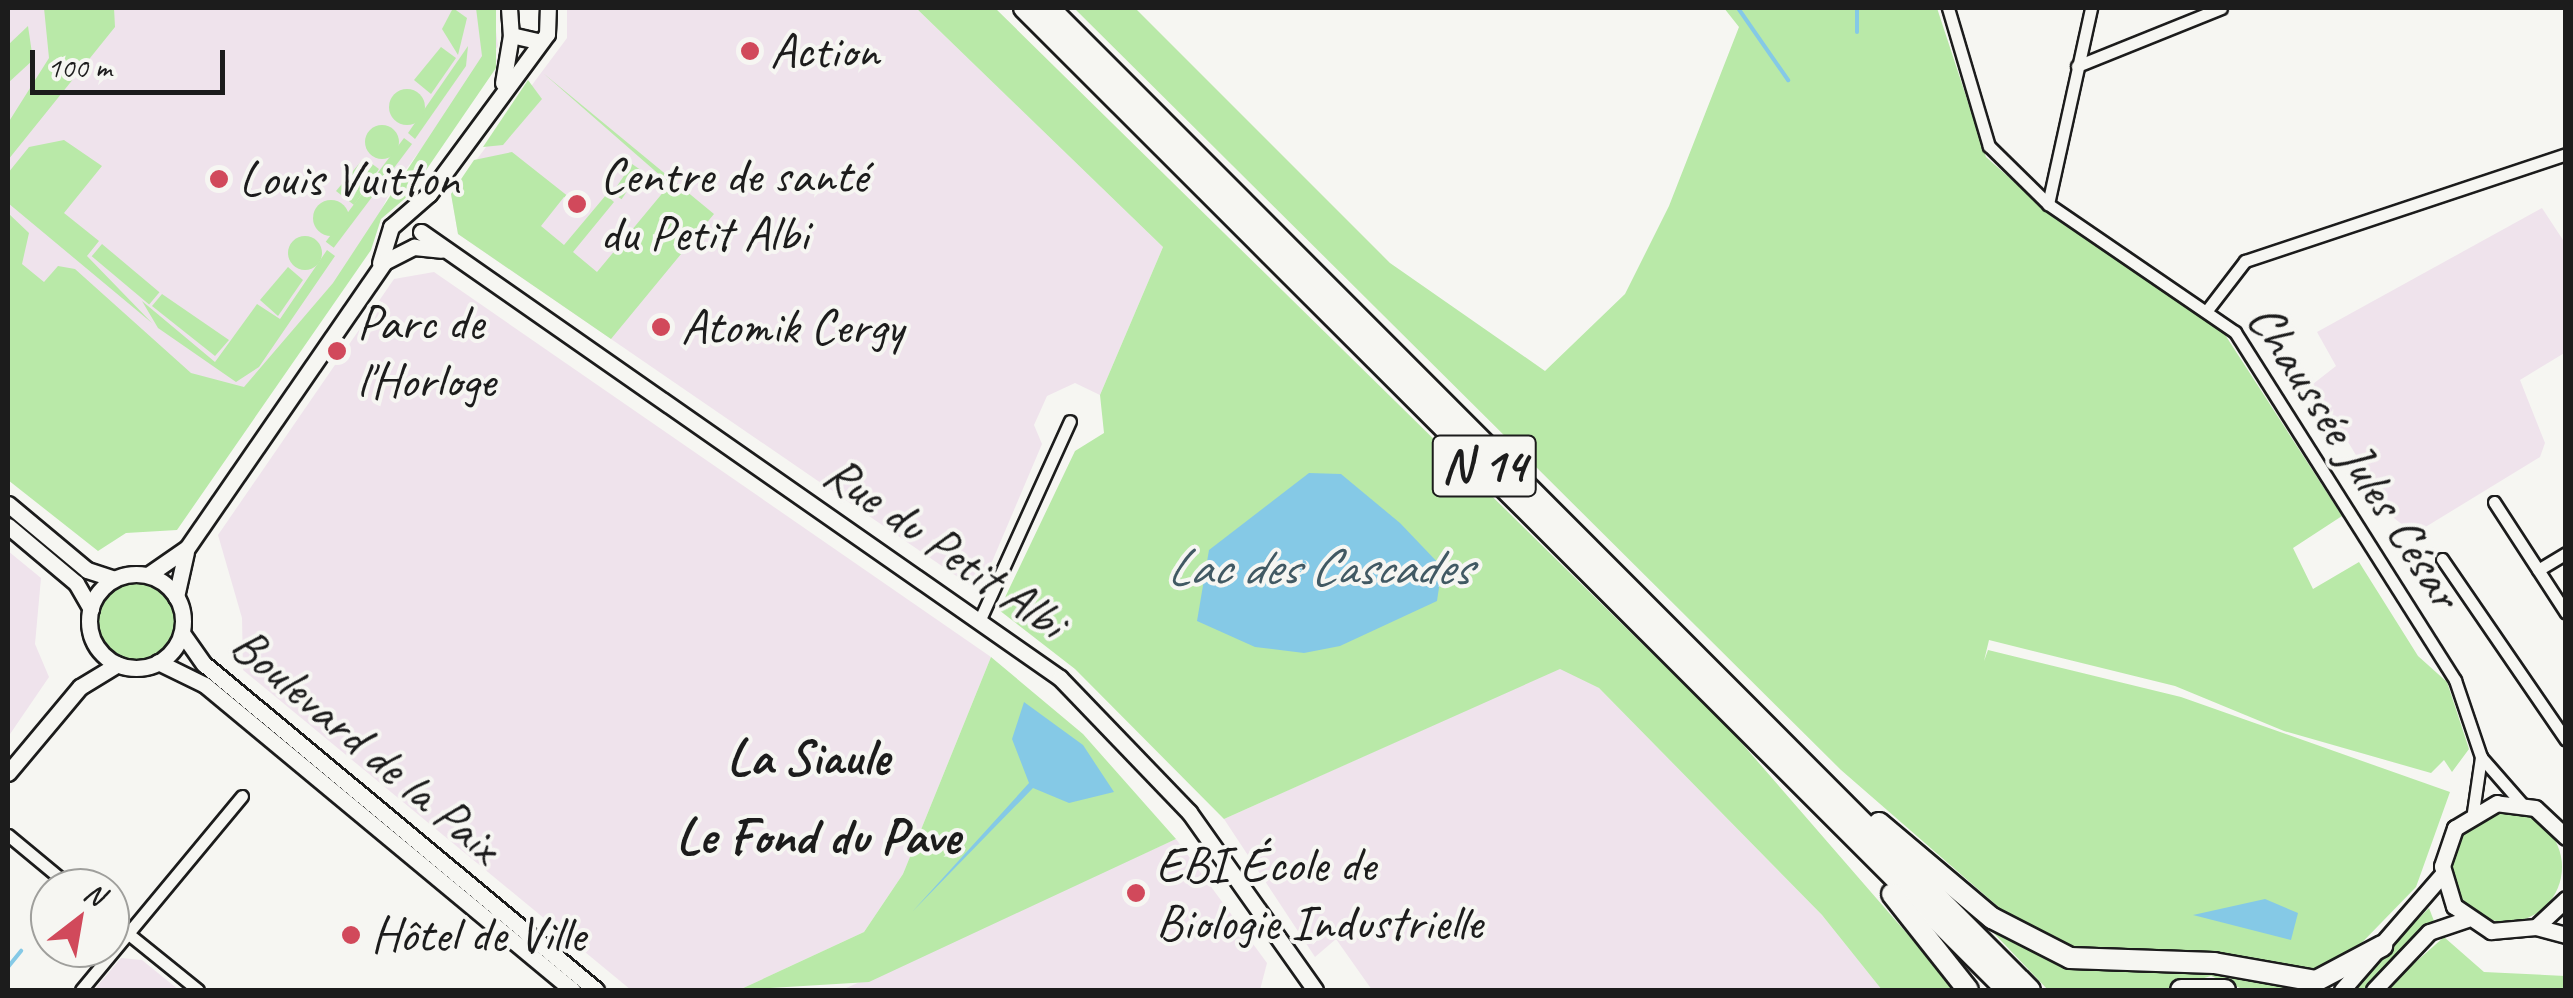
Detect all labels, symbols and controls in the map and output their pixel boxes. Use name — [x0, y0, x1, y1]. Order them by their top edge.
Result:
place label: Action — [770, 21, 879, 81]
scale bar — [35, 30, 230, 92]
marker: Action — [739, 40, 761, 62]
text: 100 m — [47, 48, 112, 86]
place label: Centre de santé du Petit Albi — [600, 145, 867, 262]
place label: Louis Vuitton — [239, 149, 459, 209]
marker: Louis Vuitton — [208, 168, 230, 190]
marker: Centre de santé du Petit Albi — [564, 191, 590, 217]
place label: Parc de l'Horloge — [357, 292, 495, 410]
street label: Chaussée Jules César — [2235, 293, 2475, 619]
place label: Atomik Cergy — [681, 297, 903, 357]
marker: Atomik Cergy — [650, 316, 672, 338]
marker: Parc de l'Horloge — [326, 340, 348, 362]
road number: N 14 — [1432, 423, 1536, 509]
street label: Rue du Petit Albi — [813, 442, 1077, 652]
water label: Lac des Cascades — [1167, 537, 1469, 599]
street label: Boulevard de la Paix — [218, 614, 514, 876]
district label: La Siaule — [727, 727, 889, 789]
district label: Le Fond du Pave — [677, 806, 959, 868]
place label: EBI École de Biologie Industrielle — [1156, 834, 1482, 952]
north arrow — [30, 868, 130, 968]
text: N — [78, 874, 111, 913]
marker: EBI École de Biologie Industrielle — [1125, 882, 1147, 904]
place label: Hôtel de Ville — [371, 905, 585, 965]
marker: Hôtel de Ville — [340, 924, 362, 946]

